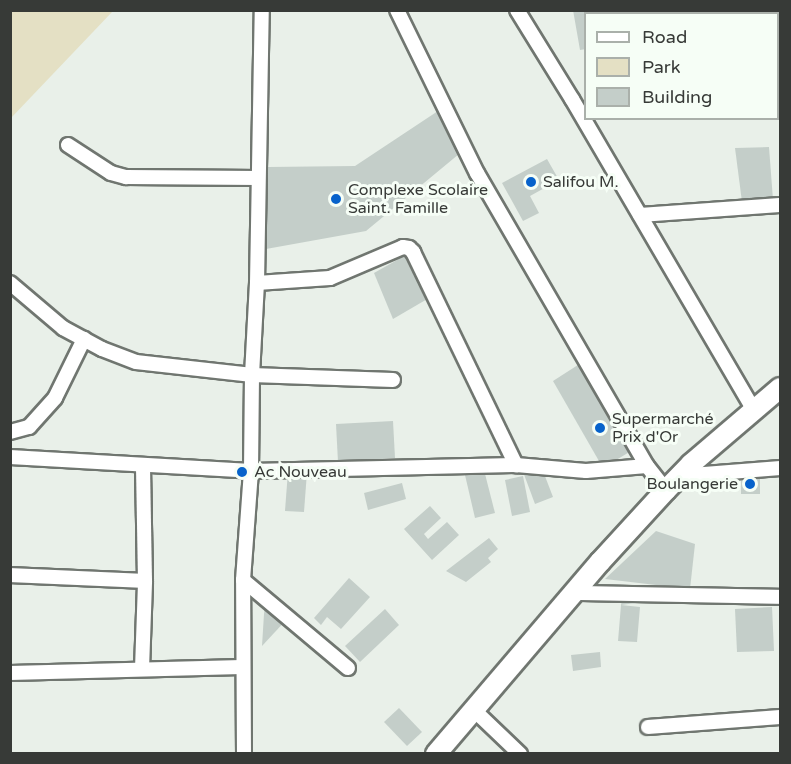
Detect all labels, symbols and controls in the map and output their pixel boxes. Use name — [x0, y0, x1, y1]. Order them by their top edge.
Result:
legend — [584, 12, 779, 120]
text: Road — [642, 26, 687, 48]
text: Park — [642, 56, 680, 78]
text: Building — [642, 86, 712, 108]
place label: Salifou M. — [543, 172, 619, 192]
marker: Salifou M. — [524, 175, 538, 189]
place label: Complexe Scolaire Saint. Famille — [348, 180, 488, 218]
marker: Complexe Scolaire Saint. Famille — [329, 192, 343, 206]
place label: Supermarché Prix d'Or — [612, 409, 714, 447]
marker: Supermarché Prix d'Or — [593, 421, 607, 435]
place label: Ac Nouveau — [254, 462, 347, 482]
marker: Ac Nouveau — [235, 465, 249, 479]
place label: Boulangerie — [646, 474, 738, 494]
marker: Boulangerie — [743, 477, 757, 491]

